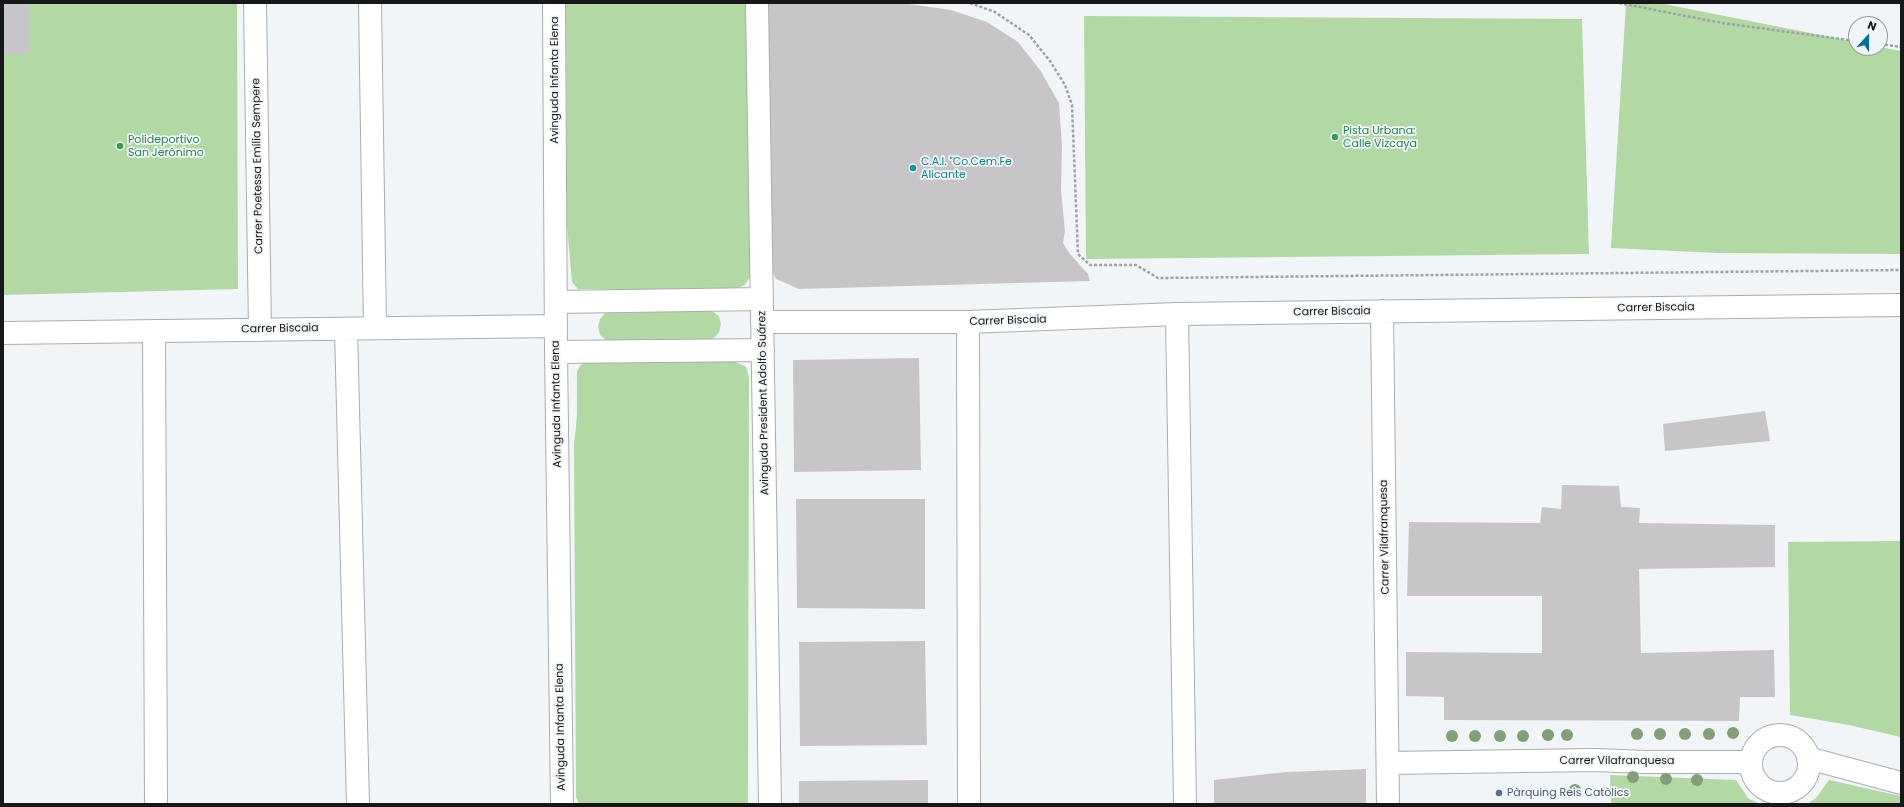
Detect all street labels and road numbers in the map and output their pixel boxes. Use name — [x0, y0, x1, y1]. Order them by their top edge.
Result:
street label: Avinguda Infanta Elena — [548, 16, 562, 144]
street label: Carrer Poetessa Emília Sempere — [250, 78, 266, 254]
street label: Carrer Biscaia — [1617, 301, 1695, 315]
street label: Carrer Biscaia — [1293, 305, 1371, 319]
street label: Avinguda President Adolfo Suárez — [756, 311, 772, 495]
street label: Carrer Biscaia — [969, 313, 1047, 329]
street label: Carrer Biscaia — [241, 322, 319, 336]
street label: Avinguda Infanta Elena — [549, 340, 565, 468]
street label: Carrer Vilafranquesa — [1377, 479, 1393, 595]
street label: Avinguda Infanta Elena — [553, 663, 569, 791]
street label: Carrer Vilafranquesa — [1560, 754, 1674, 768]

